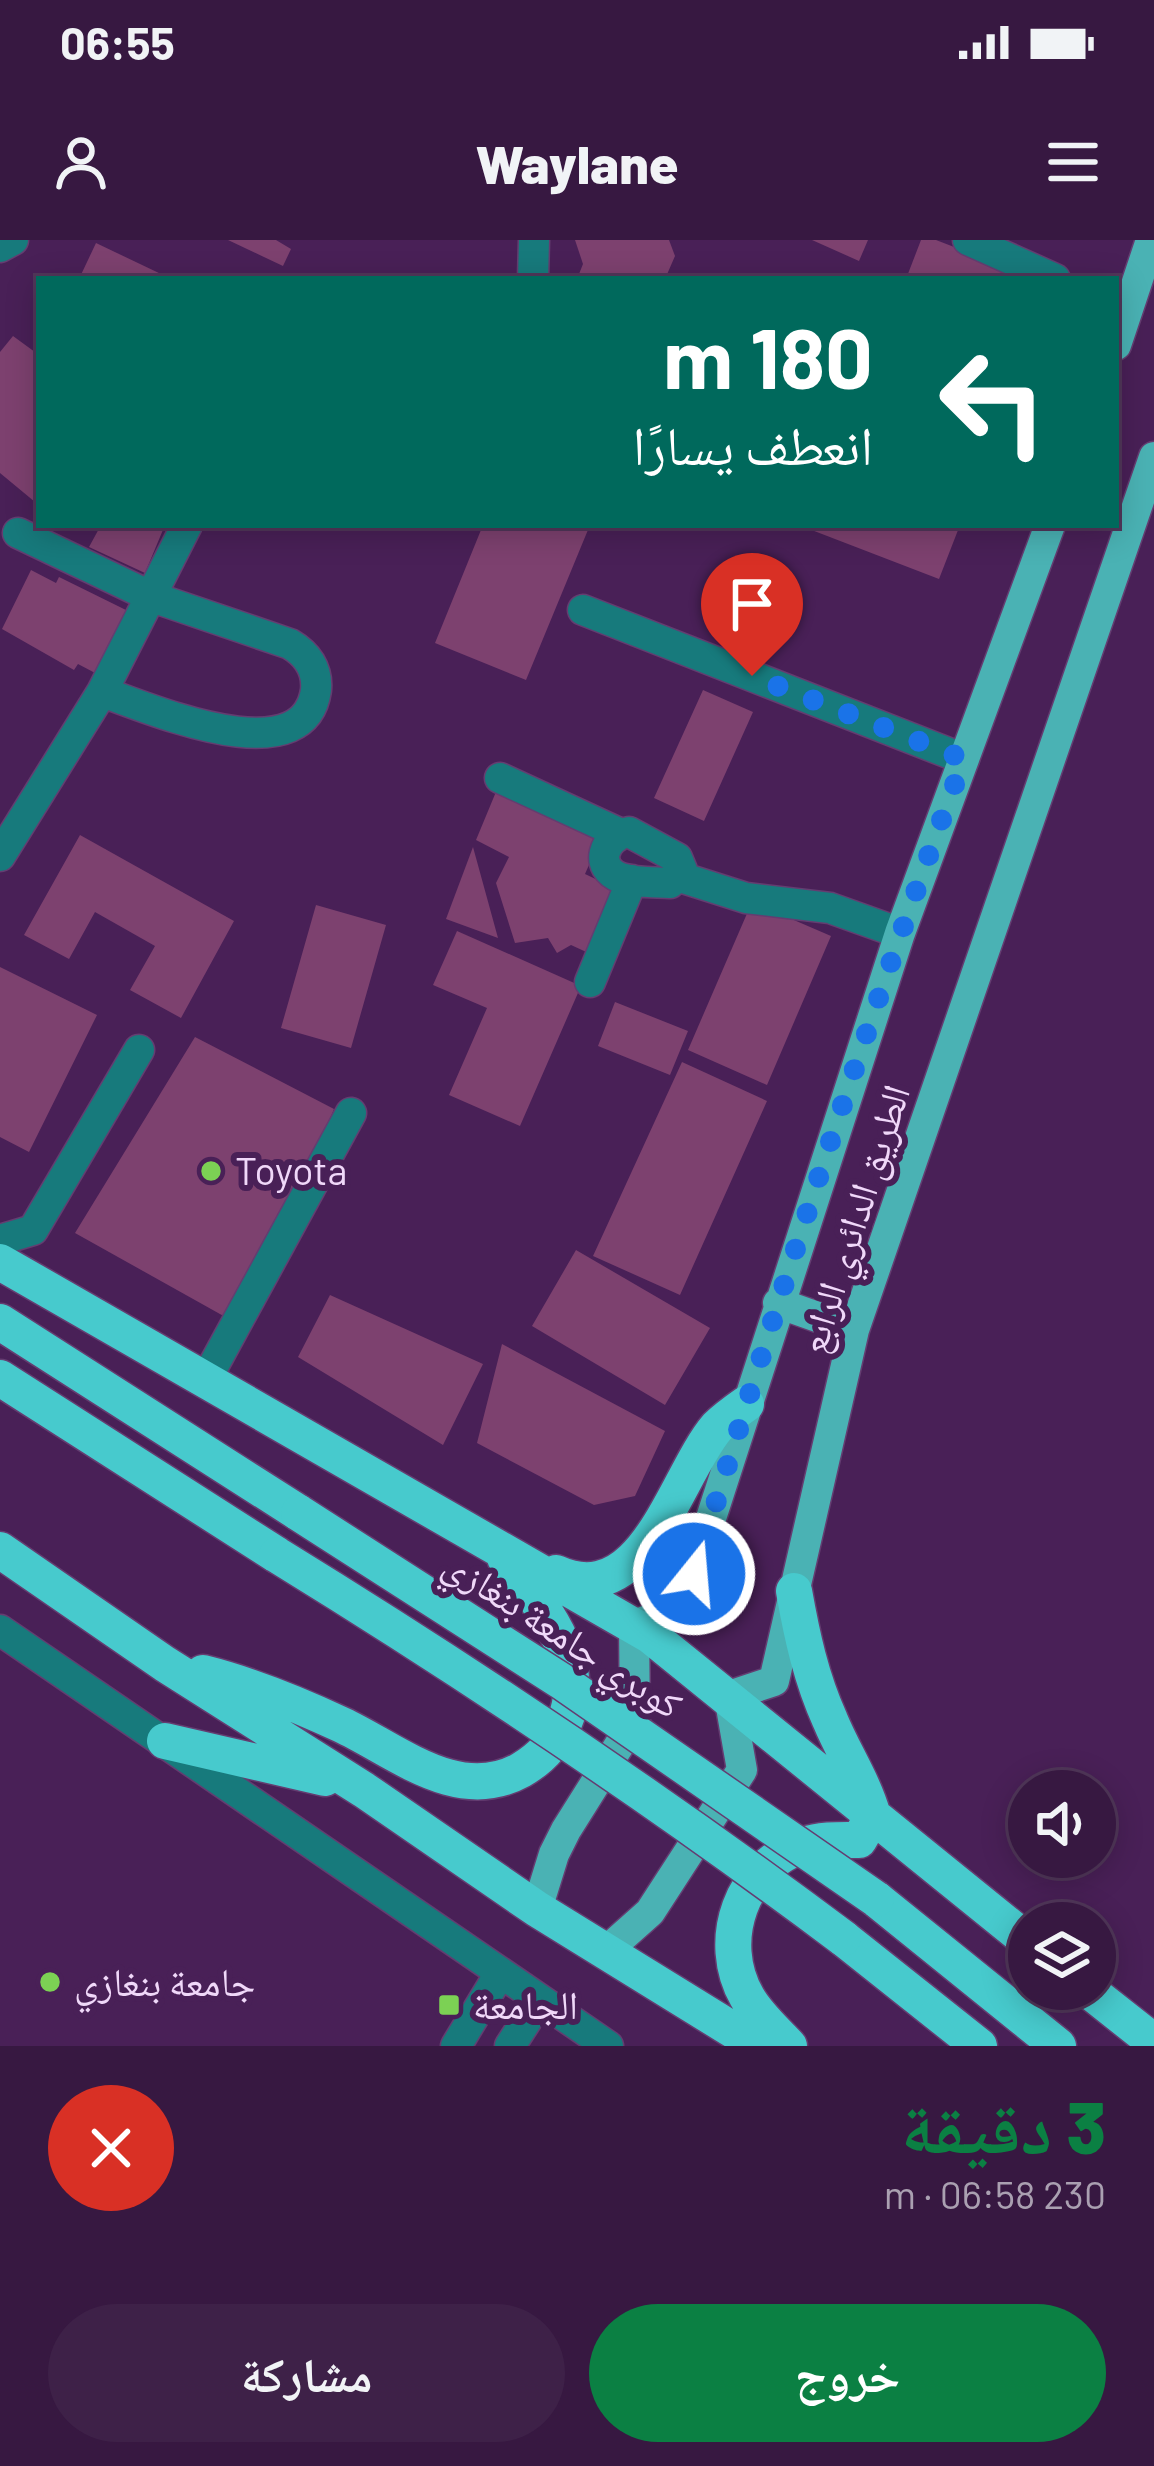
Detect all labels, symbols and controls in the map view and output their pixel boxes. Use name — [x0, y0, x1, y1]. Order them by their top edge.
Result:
text: 06:55 — [60, 15, 175, 69]
icon: person — [48, 129, 114, 195]
icon: menu — [1040, 129, 1106, 195]
text: Waylane — [476, 130, 679, 195]
text: 180 m — [663, 305, 873, 406]
icon: left — [915, 324, 1071, 480]
text: انعطف يسارًا — [632, 411, 873, 476]
pin — [701, 553, 803, 676]
icon: arrive — [719, 571, 785, 637]
street label: الطريق الدائري الرابع — [787, 1078, 928, 1362]
place label: Toyota — [235, 1146, 347, 1193]
marker: Toyota — [198, 1158, 224, 1184]
position arrow — [631, 1511, 757, 1637]
street label: كوبري جامعة بنغازي — [431, 1538, 692, 1735]
map controls — [1008, 1770, 1116, 2010]
button: sound — [1008, 1770, 1116, 1878]
button: layers — [1008, 1902, 1116, 2010]
place label: جامعة بنغازي — [74, 1957, 255, 2014]
marker: جامعة بنغازي — [37, 1969, 63, 1995]
place label: الجامعة — [473, 1980, 578, 2027]
marker: الجامعة — [436, 1992, 462, 2018]
text: 3 دقيقة — [901, 2082, 1106, 2168]
button: close — [48, 2085, 174, 2211]
text: 230 m · 06:58 — [884, 2170, 1106, 2217]
button: مشاركة — [48, 2304, 565, 2442]
button: خروج — [589, 2304, 1106, 2442]

